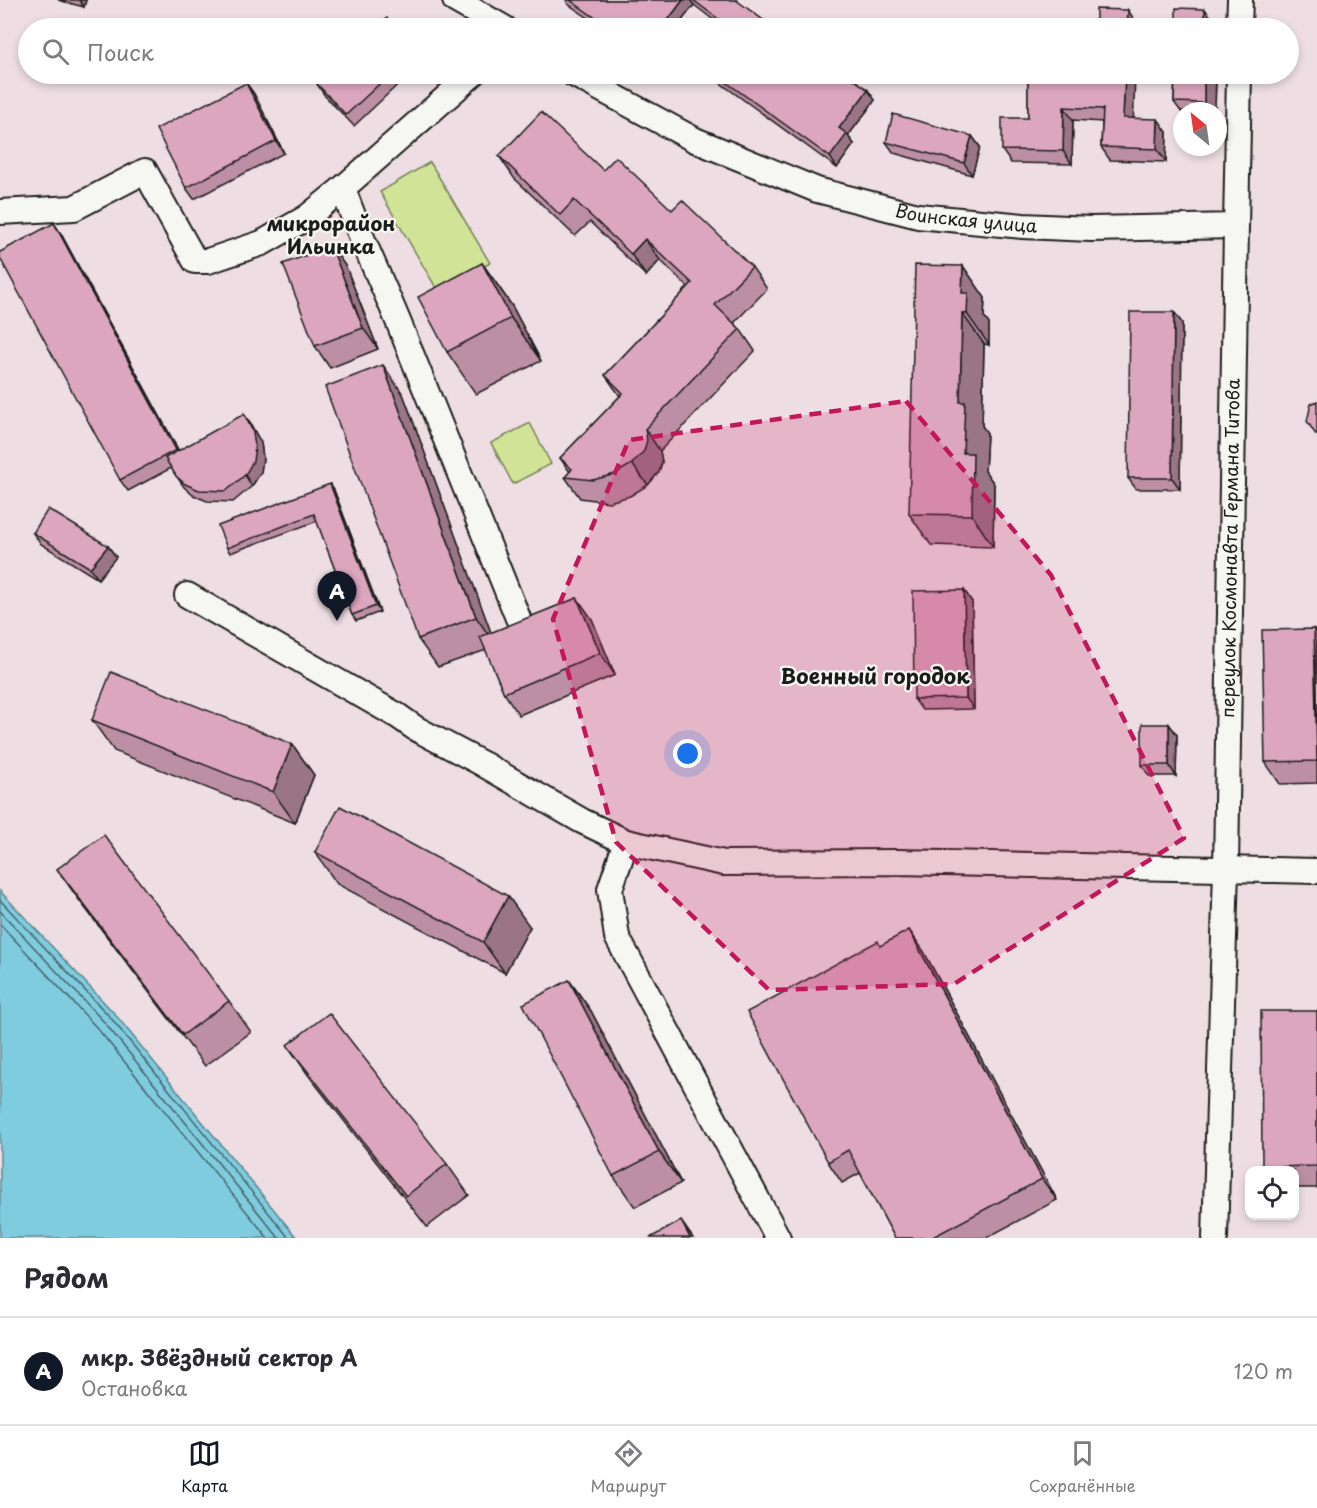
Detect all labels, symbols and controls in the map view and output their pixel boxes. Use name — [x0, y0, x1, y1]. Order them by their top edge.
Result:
search box — [18, 18, 1299, 84]
icon: search — [39, 35, 72, 68]
text: Поиск — [87, 35, 154, 68]
north arrow — [1173, 102, 1227, 156]
street label: Воинская улица — [892, 196, 1038, 239]
district label: микрорайон Ильинка — [267, 208, 395, 261]
street label: переулок Космонавта Германа Титова — [1213, 377, 1246, 718]
pin: A — [318, 572, 356, 621]
district label: Военный городок — [780, 659, 970, 691]
your location — [673, 739, 702, 768]
map controls — [1245, 1166, 1299, 1220]
button: locate — [1245, 1166, 1299, 1220]
text: Рядом — [24, 1258, 109, 1297]
text: мкр. Звёздный сектор А — [81, 1340, 358, 1373]
text: A — [36, 1356, 51, 1386]
text: 120 m — [1234, 1356, 1293, 1386]
text: Остановка — [81, 1373, 187, 1403]
tab: Карта — [181, 1437, 228, 1497]
tab: Маршрут — [591, 1437, 666, 1497]
tab: Сохранённые — [1029, 1437, 1136, 1497]

